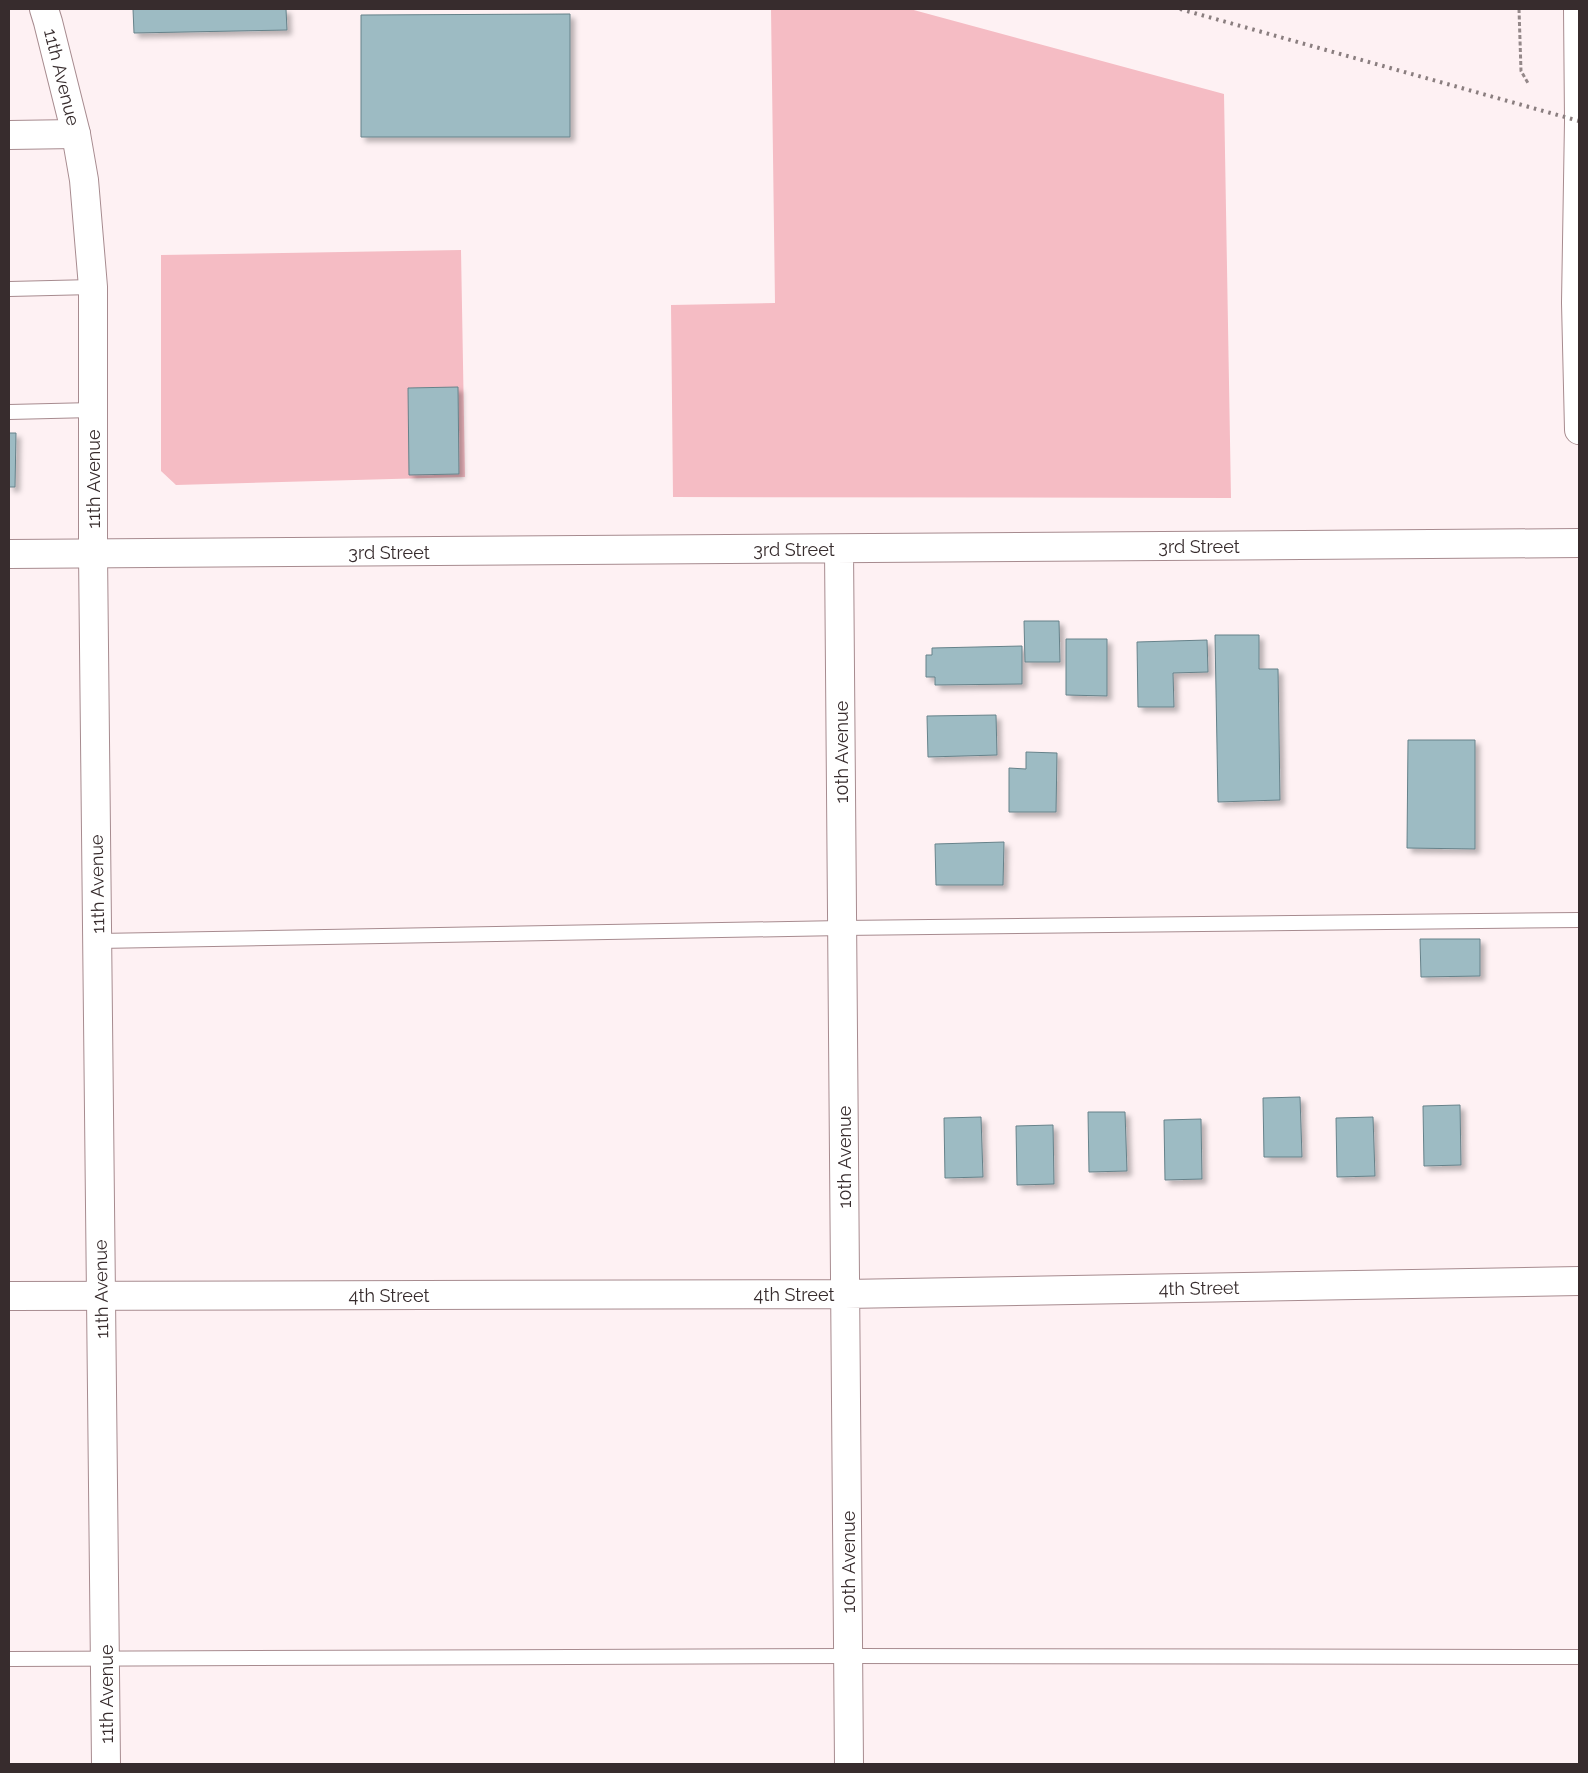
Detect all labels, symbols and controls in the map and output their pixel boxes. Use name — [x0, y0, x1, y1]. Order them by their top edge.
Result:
street label: 11th Avenue — [40, 26, 84, 128]
street label: 11th Avenue — [83, 429, 104, 529]
street label: 3rd Street — [1158, 536, 1240, 557]
street label: 3rd Street — [753, 539, 835, 560]
street label: 3rd Street — [348, 542, 430, 563]
street label: 10th Avenue — [831, 700, 852, 803]
street label: 11th Avenue — [86, 834, 108, 934]
street label: 10th Avenue — [834, 1105, 855, 1208]
street label: 11th Avenue — [90, 1239, 112, 1339]
street label: 4th Street — [1158, 1277, 1240, 1299]
street label: 4th Street — [754, 1284, 834, 1305]
street label: 4th Street — [349, 1285, 429, 1306]
street label: 10th Avenue — [838, 1510, 859, 1613]
street label: 11th Avenue — [96, 1644, 117, 1744]

